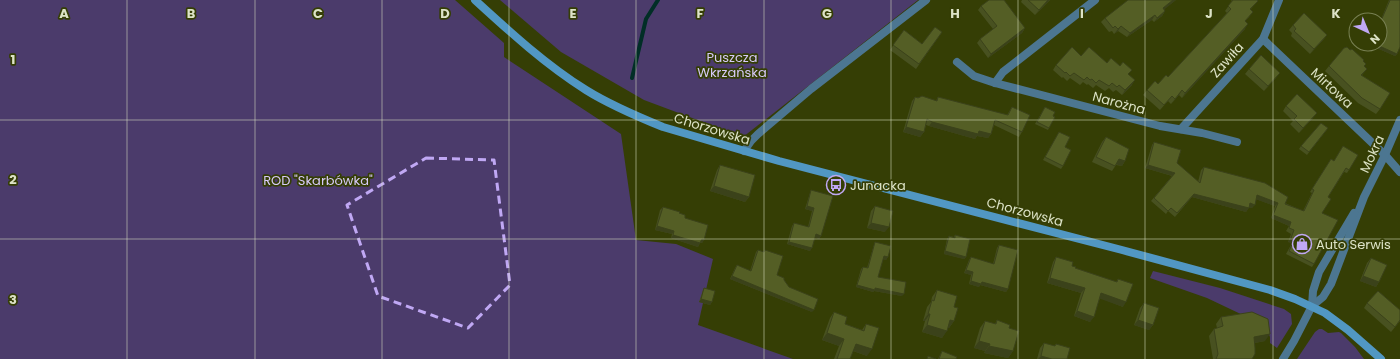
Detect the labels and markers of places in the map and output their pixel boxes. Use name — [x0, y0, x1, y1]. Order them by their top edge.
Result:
bus stop icon: Junacka — [825, 174, 847, 196]
place label: Junacka — [850, 176, 906, 195]
shop icon: Auto Serwis — [1291, 233, 1313, 255]
place label: Auto Serwis — [1316, 235, 1391, 254]

